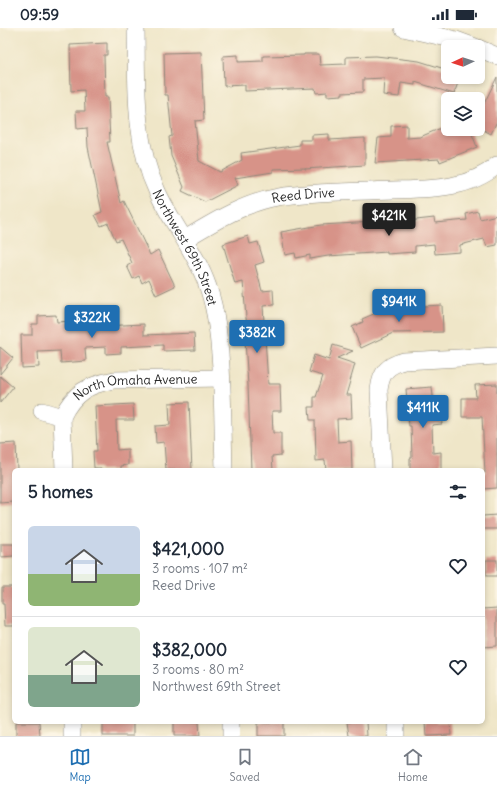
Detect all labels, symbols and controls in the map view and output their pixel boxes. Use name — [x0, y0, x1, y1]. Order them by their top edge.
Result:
text: 09:59 — [20, 5, 59, 24]
north arrow — [441, 40, 485, 84]
map controls — [441, 40, 485, 136]
button: layers — [441, 92, 485, 136]
street label: Reed Drive — [270, 184, 335, 207]
street label: Northwest 69th Street — [149, 186, 222, 308]
pin: $421K — [361, 203, 417, 237]
text: $421K — [371, 207, 407, 224]
pin: $941K — [371, 289, 427, 323]
text: $941K — [381, 293, 417, 310]
pin: $322K — [64, 305, 120, 339]
text: $322K — [74, 309, 110, 326]
pin: $382K — [229, 320, 285, 354]
text: $382K — [238, 324, 276, 341]
street label: North Omaha Avenue — [69, 370, 198, 404]
pin: $411K — [395, 395, 451, 429]
text: $411K — [407, 399, 439, 416]
text: 5 homes — [28, 481, 93, 503]
icon: filters — [447, 481, 469, 503]
text: $421,000 — [152, 538, 224, 560]
icon: home — [60, 542, 108, 590]
icon: heart — [447, 555, 469, 577]
text: 3 rooms · 107 m² — [152, 560, 248, 577]
text: Reed Drive — [152, 577, 216, 594]
text: $382,000 — [152, 639, 227, 661]
icon: home — [60, 643, 108, 691]
icon: heart — [447, 656, 469, 678]
text: 3 rooms · 80 m² — [152, 661, 244, 678]
text: Northwest 69th Street — [152, 678, 281, 695]
tab: Map — [69, 746, 91, 784]
tab: Saved — [230, 746, 260, 784]
tab: Home — [398, 746, 428, 784]

